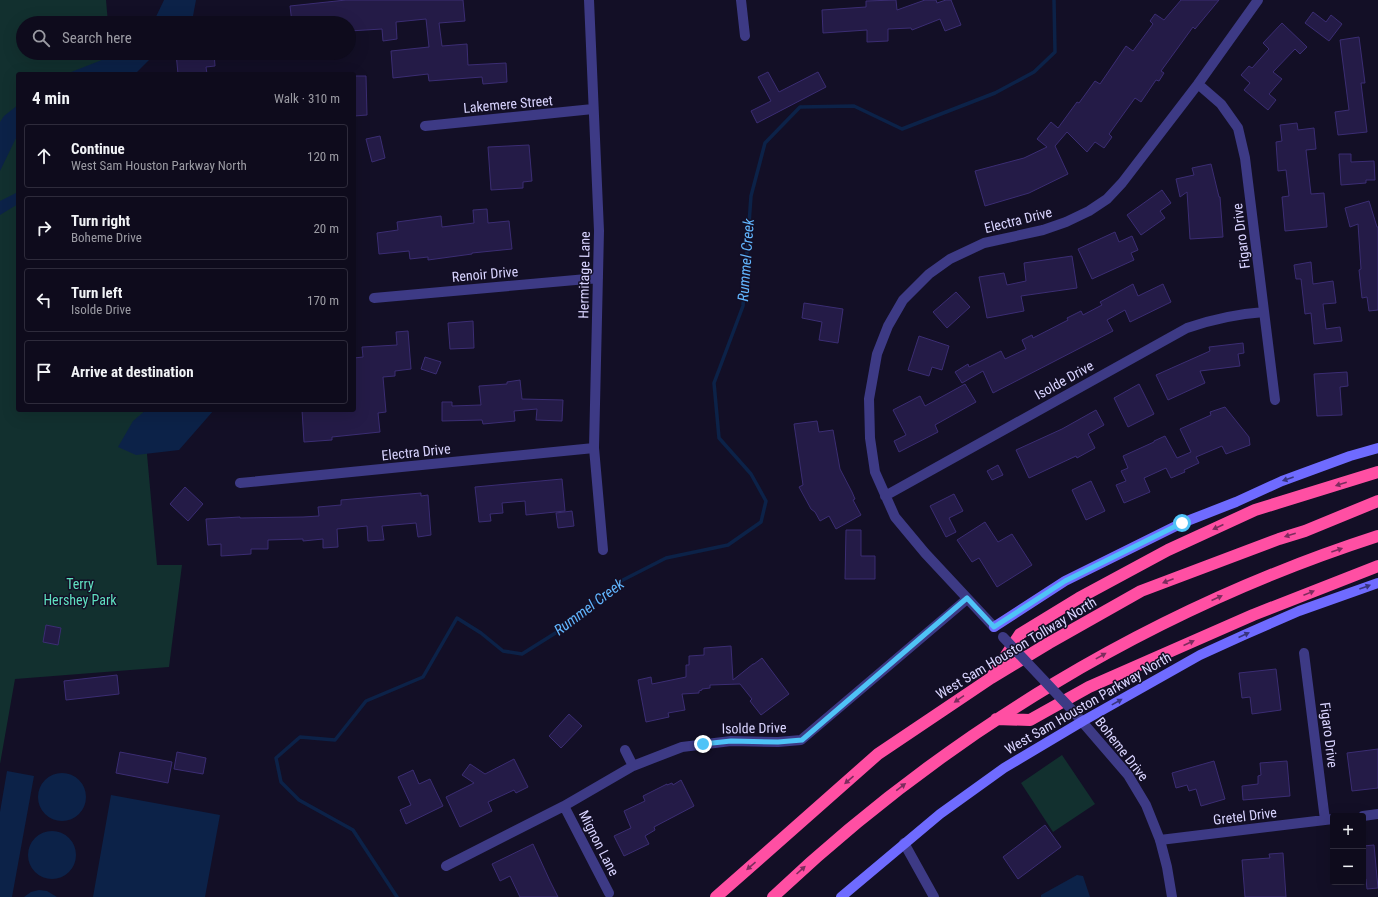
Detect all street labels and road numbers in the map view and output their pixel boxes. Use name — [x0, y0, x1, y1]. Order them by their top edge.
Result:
street label: Lakemere Street — [463, 92, 553, 116]
street label: Figaro Drive — [1229, 202, 1253, 270]
street label: Electra Drive — [982, 204, 1054, 236]
street label: Hermitage Lane — [575, 231, 593, 319]
street label: Renoir Drive — [451, 263, 519, 285]
street label: Isolde Drive — [1032, 357, 1097, 403]
street label: Electra Drive — [381, 440, 452, 464]
street label: West Sam Houston Tollway North — [933, 594, 1099, 702]
street label: West Sam Houston Parkway North — [1002, 649, 1174, 757]
street label: Figaro Drive — [1317, 701, 1341, 769]
street label: Boheme Drive — [1092, 714, 1152, 784]
street label: Isolde Drive — [721, 719, 787, 737]
street label: Gretel Drive — [1212, 804, 1278, 828]
street label: Mignon Lane — [576, 808, 622, 879]

